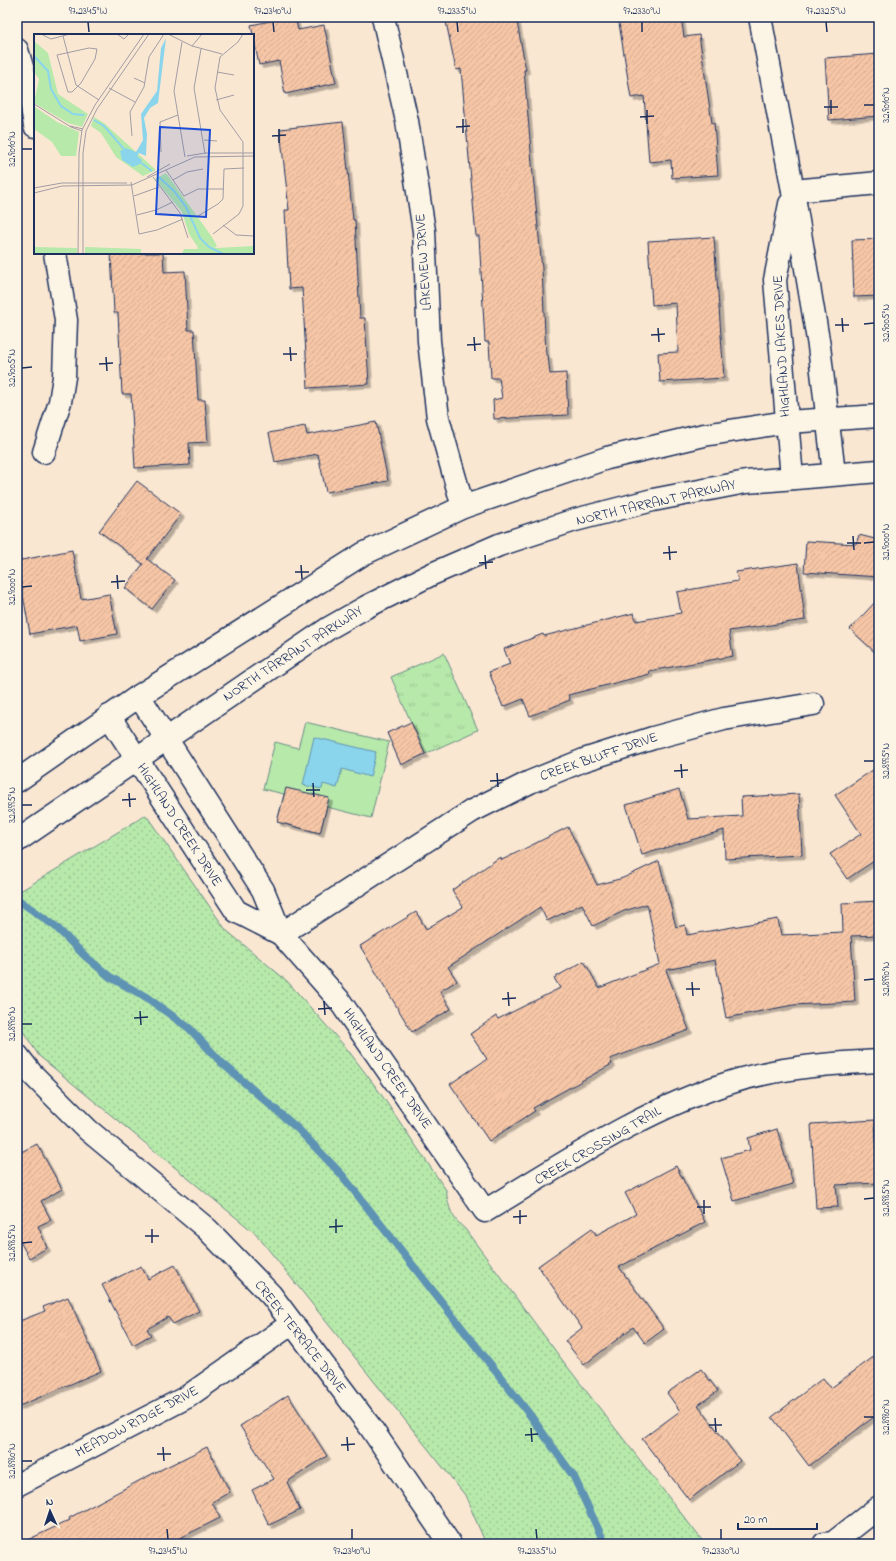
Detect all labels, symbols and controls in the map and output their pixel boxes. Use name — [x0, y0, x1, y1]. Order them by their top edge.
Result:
text: 97.2345°W — [69, 4, 108, 19]
text: 97.2340°W — [254, 4, 292, 19]
text: 97.2335°W — [438, 4, 477, 19]
text: 97.2330°W — [623, 4, 661, 19]
text: 97.2325°W — [806, 4, 846, 19]
inset map — [34, 34, 254, 254]
text: 32.9010°N — [879, 87, 894, 123]
text: 32.9010°N — [5, 131, 20, 167]
street label: LAKEVIEW DRIVE — [410, 213, 438, 311]
street label: HIGHLAND LAKES DRIVE — [768, 274, 796, 418]
text: 32.9005°N — [879, 304, 894, 342]
text: 32.9005°N — [5, 349, 20, 387]
street label: NORTH TARRANT PARKWAY — [574, 474, 738, 532]
text: 32.9000°N — [879, 523, 894, 560]
text: 32.9000°N — [5, 568, 20, 605]
street label: NORTH TARRANT PARKWAY — [219, 600, 368, 707]
street label: CREEK BLUFF DRIVE — [537, 727, 661, 787]
text: 32.8995°N — [879, 743, 894, 779]
street label: HIGHLAND CREEK DRIVE — [131, 759, 227, 891]
text: 32.8995°N — [5, 787, 20, 823]
text: 32.8990°N — [879, 961, 894, 996]
street label: HIGHLAND CREEK DRIVE — [337, 1004, 437, 1134]
text: 32.8990°N — [5, 1006, 20, 1041]
street label: CREEK CROSSING TRAIL — [531, 1101, 666, 1191]
text: 32.8985°N — [879, 1179, 894, 1216]
text: 32.8985°N — [5, 1224, 20, 1261]
street label: CREEK TERRACE DRIVE — [249, 1276, 351, 1398]
street label: MEADOW RIDGE DRIVE — [72, 1381, 202, 1463]
text: 32.8980°N — [879, 1399, 894, 1435]
text: 32.8980°N — [5, 1443, 20, 1479]
north arrow — [30, 1491, 70, 1531]
text: N — [45, 1494, 54, 1510]
scale bar — [738, 1505, 817, 1531]
text: 20 m — [744, 1511, 767, 1529]
text: 97.2345°W — [149, 1544, 188, 1559]
text: 97.2340°W — [333, 1544, 371, 1559]
text: 97.2335°W — [518, 1544, 557, 1559]
text: 97.2330°W — [702, 1544, 740, 1559]

